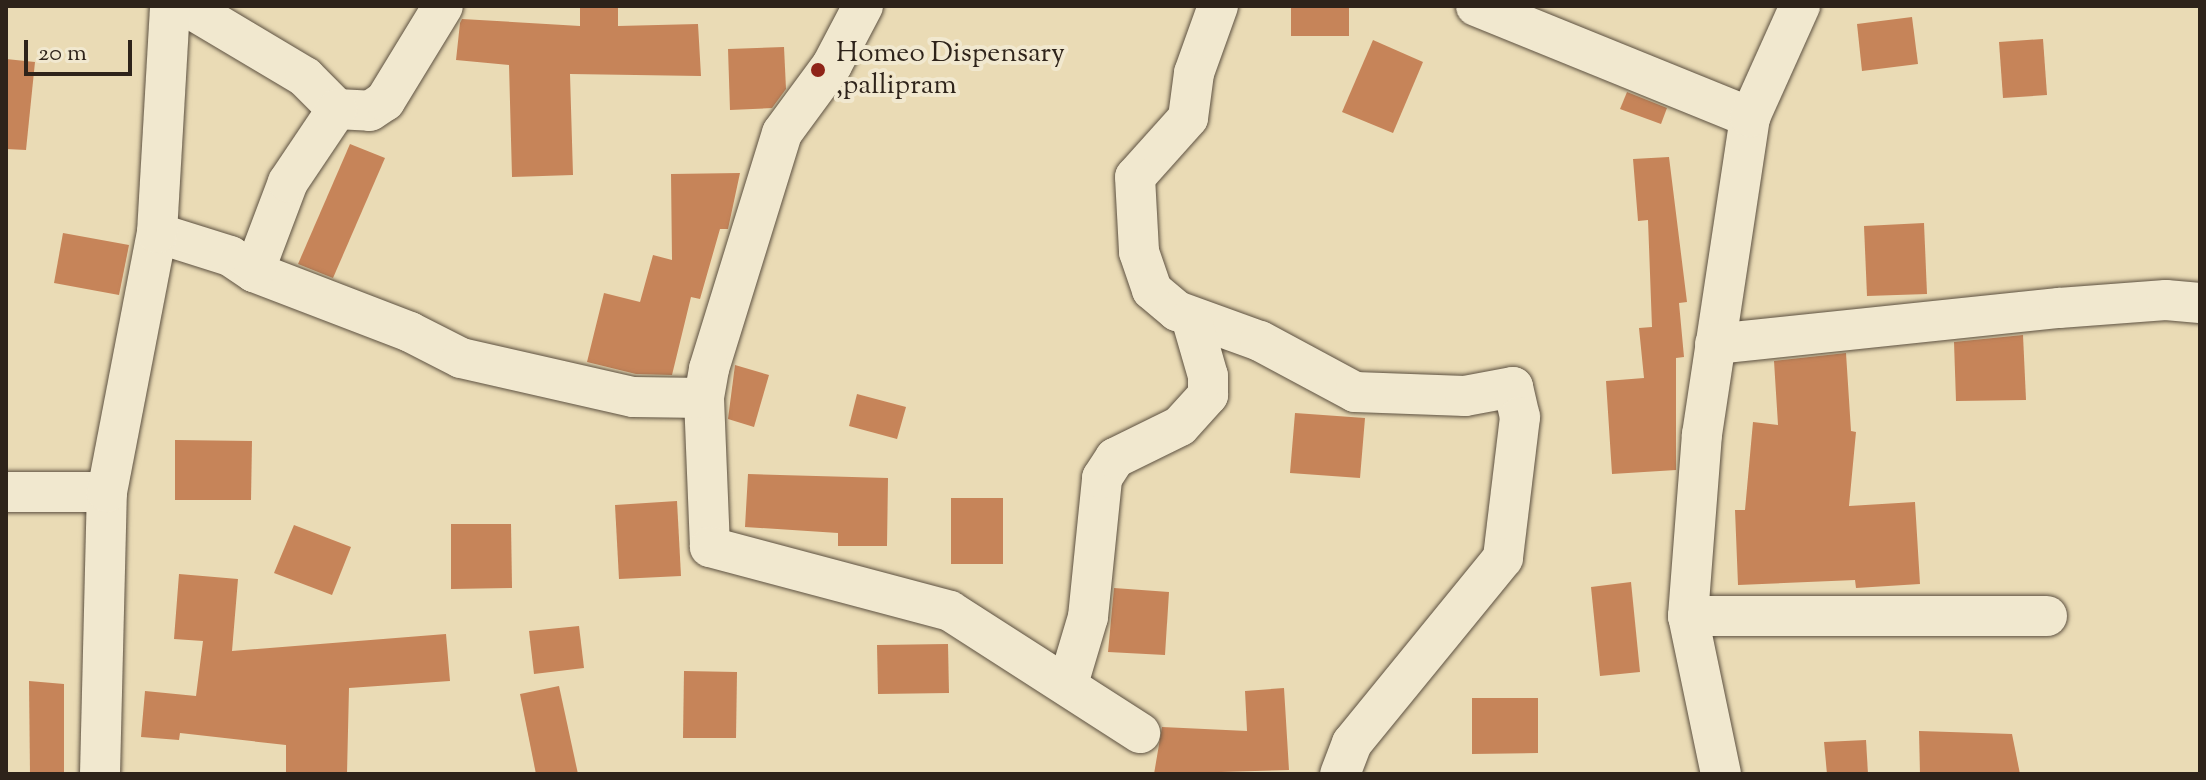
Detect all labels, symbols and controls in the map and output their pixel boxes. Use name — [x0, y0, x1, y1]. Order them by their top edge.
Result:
scale bar — [28, 24, 136, 74]
text: 20 m — [38, 37, 87, 71]
place label: Homeo Dispensary ,pallipram — [836, 37, 1065, 103]
marker: Homeo Dispensary ,pallipram — [807, 59, 829, 81]

